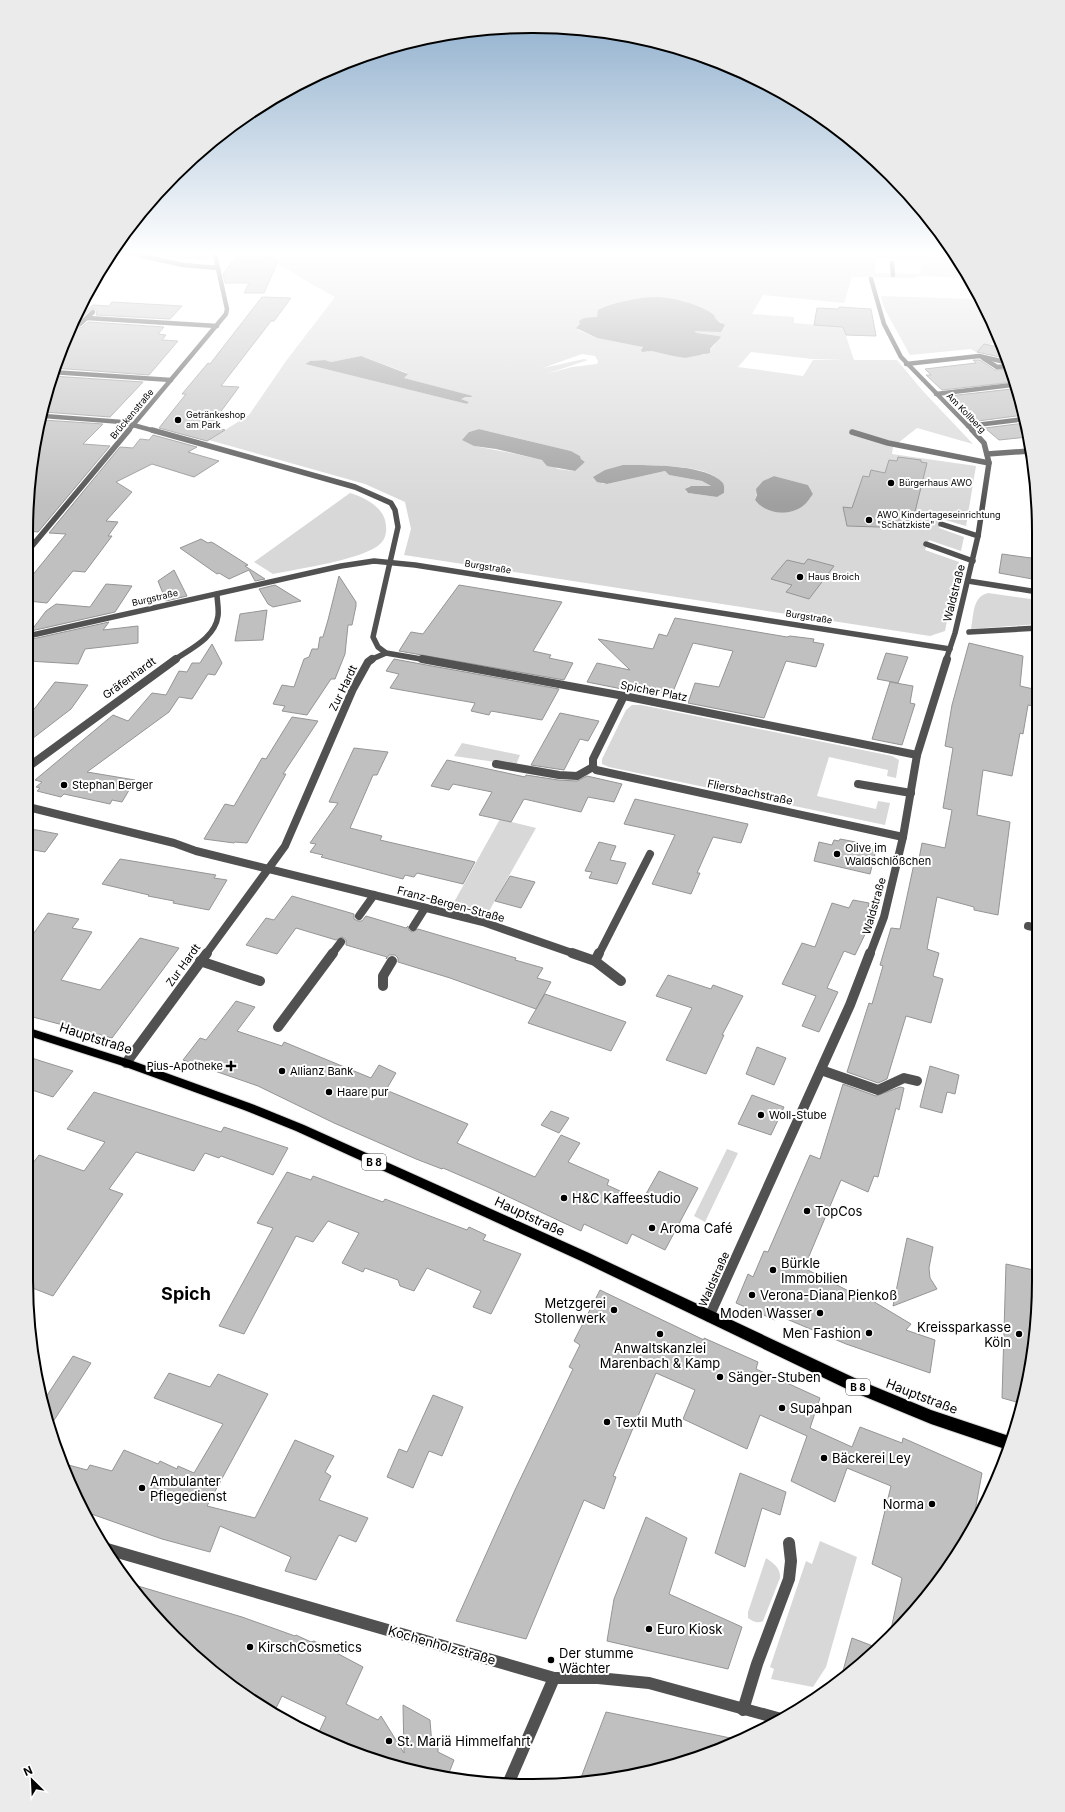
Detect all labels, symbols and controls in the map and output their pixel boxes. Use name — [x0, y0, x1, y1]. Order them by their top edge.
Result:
street label: Brückenstraße — [107, 386, 156, 441]
street label: Am Kollberg — [944, 390, 988, 435]
place label: Getränkeshop am Park — [186, 409, 246, 430]
marker: Getränkeshop am Park — [173, 415, 183, 425]
place label: Bürgerhaus AWO — [899, 477, 972, 488]
marker: Bürgerhaus AWO — [886, 478, 896, 488]
place label: AWO Kindertageseinrichtung "Schatzkiste" — [877, 509, 1001, 530]
marker: AWO Kindertageseinrichtung "Schatzkiste" — [864, 515, 874, 525]
street label: Burgstraße — [464, 557, 512, 576]
street label: Waldstraße — [940, 563, 968, 623]
place label: Haus Broich — [808, 571, 860, 582]
marker: Haus Broich — [795, 572, 805, 582]
street label: Burgstraße — [131, 587, 179, 608]
street label: Burgstraße — [785, 607, 833, 626]
street label: Gräfenhardt — [100, 654, 159, 702]
street label: Zur Hardt — [326, 662, 360, 713]
street label: Spicher Platz — [619, 678, 689, 704]
street label: Fliersbachstraße — [706, 776, 794, 808]
place label: Stephan Berger — [72, 778, 153, 792]
marker: Stephan Berger — [59, 780, 69, 790]
place label: Olive im Waldschlößchen — [845, 841, 931, 868]
marker: Olive im Waldschlößchen — [832, 849, 842, 859]
street label: Waldstraße — [859, 876, 889, 936]
street label: Franz-Bergen-Straße — [396, 883, 506, 925]
street label: Zur Hardt — [163, 941, 203, 989]
street label: Hauptstraße — [58, 1019, 134, 1057]
place label: Pius-Apotheke — [147, 1059, 223, 1073]
marker: Pius-Apotheke — [226, 1061, 236, 1071]
place label: Allianz Bank — [290, 1064, 353, 1078]
marker: Allianz Bank — [277, 1066, 287, 1076]
place label: Haare pur — [337, 1085, 388, 1099]
marker: Haare pur — [324, 1087, 334, 1097]
place label: Woll-Stube — [769, 1108, 827, 1122]
marker: Woll-Stube — [756, 1110, 766, 1120]
road number: B 8 — [362, 1154, 386, 1170]
place label: H&C Kaffeestudio — [572, 1190, 681, 1206]
street label: Hauptstraße — [492, 1193, 568, 1239]
marker: H&C Kaffeestudio — [559, 1193, 569, 1203]
place label: TopCos — [815, 1203, 862, 1219]
marker: TopCos — [802, 1206, 812, 1216]
place label: Aroma Café — [660, 1220, 733, 1236]
marker: Aroma Café — [647, 1223, 657, 1233]
street label: Waldstraße — [696, 1249, 732, 1309]
place label: Bürkle Immobilien — [781, 1255, 848, 1286]
marker: Bürkle Immobilien — [768, 1265, 778, 1275]
district label: Spich — [161, 1283, 211, 1304]
place label: Verona-Diana Pienkoß — [760, 1287, 897, 1303]
marker: Verona-Diana Pienkoß — [747, 1290, 757, 1300]
place label: Metzgerei Stollenwerk — [534, 1295, 606, 1326]
marker: Metzgerei Stollenwerk — [609, 1305, 619, 1315]
place label: Moden Wasser — [720, 1305, 812, 1321]
marker: Moden Wasser — [815, 1308, 825, 1318]
place label: Kreissparkasse Köln — [917, 1319, 1011, 1350]
place label: Men Fashion — [783, 1325, 861, 1341]
marker: Men Fashion — [864, 1328, 874, 1338]
marker: Anwaltskanzlei Marenbach & Kamp — [655, 1329, 665, 1339]
marker: Kreissparkasse Köln — [1014, 1329, 1024, 1339]
place label: Anwaltskanzlei Marenbach & Kamp — [600, 1340, 720, 1371]
place label: Sänger-Stuben — [728, 1369, 821, 1385]
marker: Sänger-Stuben — [715, 1372, 725, 1382]
street label: Hauptstraße — [884, 1375, 960, 1417]
road number: B 8 — [846, 1379, 870, 1395]
place label: Supahpan — [790, 1400, 852, 1416]
marker: Supahpan — [777, 1403, 787, 1413]
place label: Textil Muth — [615, 1414, 683, 1430]
marker: Textil Muth — [602, 1417, 612, 1427]
place label: Bäckerei Ley — [832, 1450, 911, 1466]
marker: Bäckerei Ley — [819, 1453, 829, 1463]
place label: Ambulanter Pflegedienst — [150, 1473, 227, 1504]
marker: Ambulanter Pflegedienst — [137, 1483, 147, 1493]
place label: Norma — [883, 1496, 924, 1512]
marker: Norma — [927, 1499, 937, 1509]
place label: Euro Kiosk — [657, 1621, 723, 1637]
street label: Kochenholzstraße — [386, 1622, 498, 1668]
marker: Euro Kiosk — [644, 1624, 654, 1634]
place label: KirschCosmetics — [258, 1639, 362, 1655]
marker: KirschCosmetics — [245, 1642, 255, 1652]
place label: Der stumme Wächter — [559, 1645, 634, 1676]
marker: Der stumme Wächter — [546, 1655, 556, 1665]
place label: St. Mariä Himmelfahrt — [397, 1733, 531, 1749]
marker: St. Mariä Himmelfahrt — [384, 1736, 394, 1746]
north arrow — [12, 1760, 52, 1800]
text: N — [21, 1763, 35, 1779]

